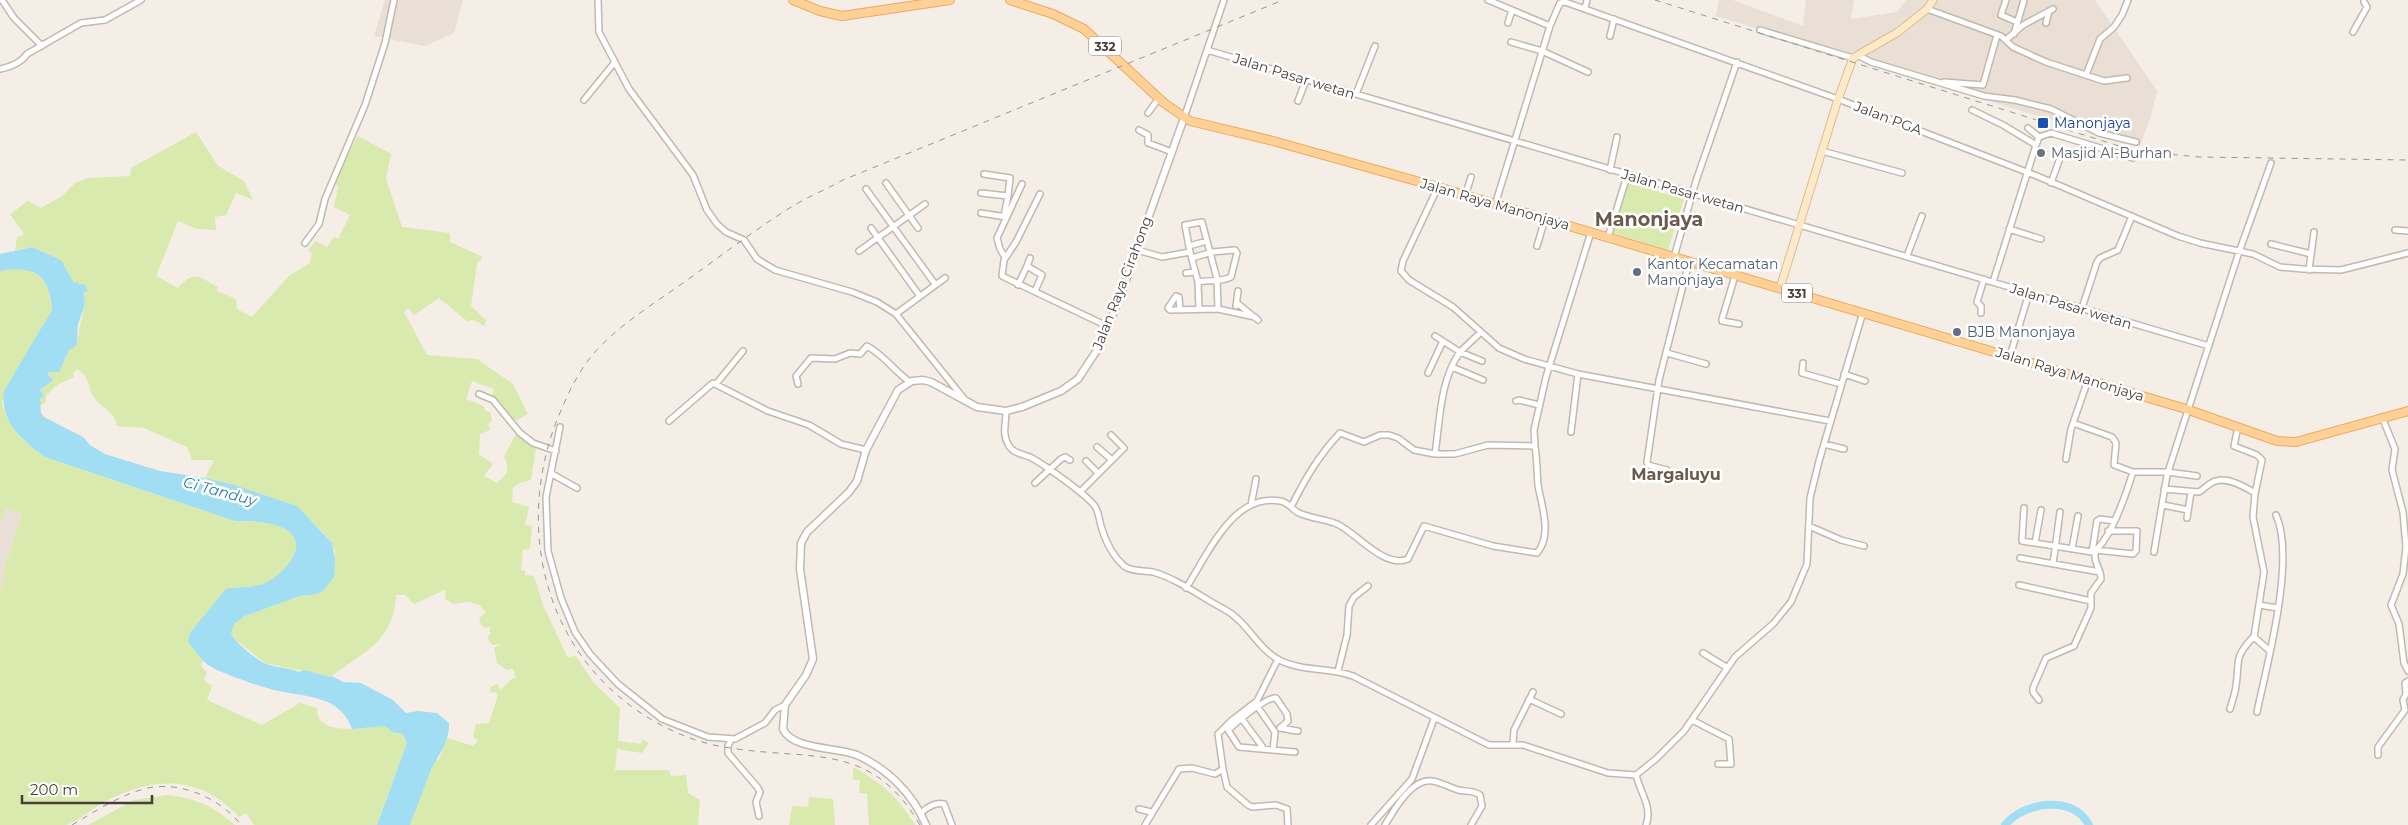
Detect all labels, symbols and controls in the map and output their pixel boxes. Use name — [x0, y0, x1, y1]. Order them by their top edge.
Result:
road number: 332 — [1089, 36, 1121, 56]
street label: Jalan Pasar wetan — [1230, 49, 1357, 103]
street label: Jalan PGA — [1851, 96, 1925, 140]
place label: Manonjaya — [2054, 114, 2131, 132]
marker: Manonjaya — [2036, 116, 2050, 130]
place label: Masjid Al-Burhan — [2051, 144, 2172, 162]
marker: Masjid Al-Burhan — [2035, 147, 2047, 159]
street label: Jalan Pasar wetan — [1619, 165, 1746, 217]
street label: Jalan Raya Manonjaya — [1417, 174, 1572, 234]
district label: Manonjaya — [1595, 208, 1703, 231]
street label: Jalan Raya Cirahong — [1088, 213, 1156, 353]
place label: Kantor Kecamatan Manonjaya — [1647, 255, 1778, 289]
marker: Kantor Kecamatan Manonjaya — [1631, 266, 1643, 278]
street label: Jalan Pasar wetan — [2007, 279, 2134, 333]
road number: 331 — [1782, 284, 1812, 302]
place label: BJB Manonjaya — [1967, 323, 2075, 341]
marker: BJB Manonjaya — [1951, 326, 1963, 338]
street label: Jalan Raya Manonjaya — [1993, 343, 2146, 405]
district label: Margaluyu — [1631, 465, 1721, 484]
water label: Ci Tanduy — [181, 472, 260, 510]
scale bar — [22, 772, 152, 804]
text: 200 m — [30, 780, 78, 799]

